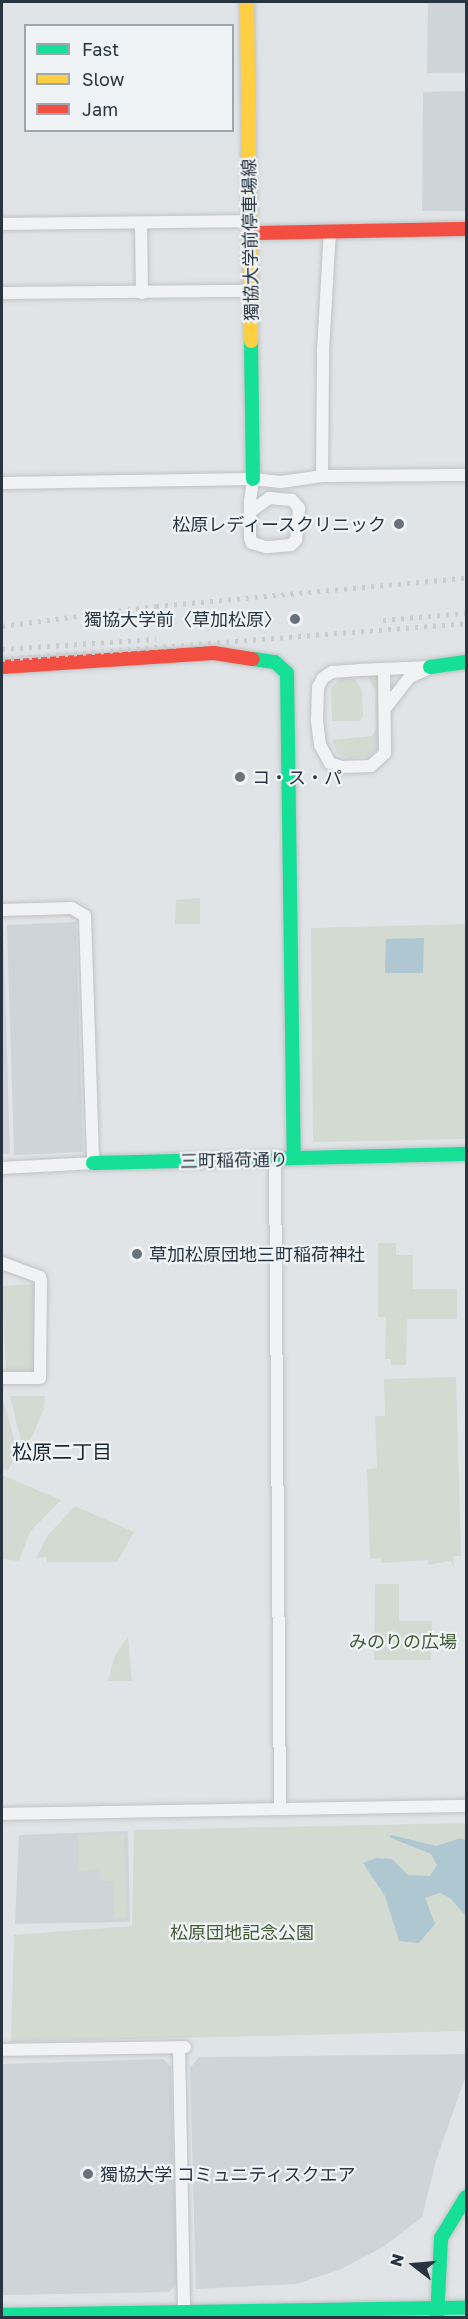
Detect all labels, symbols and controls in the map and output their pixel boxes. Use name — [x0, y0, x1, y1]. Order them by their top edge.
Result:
legend — [24, 24, 234, 132]
text: Fast — [82, 38, 119, 60]
text: Slow — [82, 68, 124, 90]
text: Jam — [82, 98, 118, 120]
street label: 獨協大学前停車場線 — [238, 159, 262, 321]
place label: 松原レディースクリニック — [170, 513, 386, 535]
marker: 松原レディースクリニック — [390, 515, 408, 533]
place label: 獨協大学前〈草加松原〉 — [84, 608, 282, 630]
marker: 獨協大学前〈草加松原〉 — [286, 610, 304, 628]
place label: コ・ス・パ — [252, 766, 342, 788]
marker: コ・ス・パ — [233, 770, 247, 784]
street label: 三町稲荷通り — [180, 1148, 288, 1172]
place label: 草加松原団地三町稲荷神社 — [149, 1243, 365, 1265]
marker: 草加松原団地三町稲荷神社 — [130, 1247, 144, 1261]
district label: 松原二丁目 — [12, 1439, 112, 1463]
park label: みのりの広場 — [349, 1630, 457, 1652]
park label: 松原団地記念公園 — [170, 1921, 314, 1943]
place label: 獨協大学 コミュニティスクエア — [100, 2163, 356, 2185]
marker: 獨協大学 コミュニティスクエア — [81, 2167, 95, 2181]
north arrow — [384, 2235, 444, 2295]
text: N — [385, 2251, 408, 2269]

